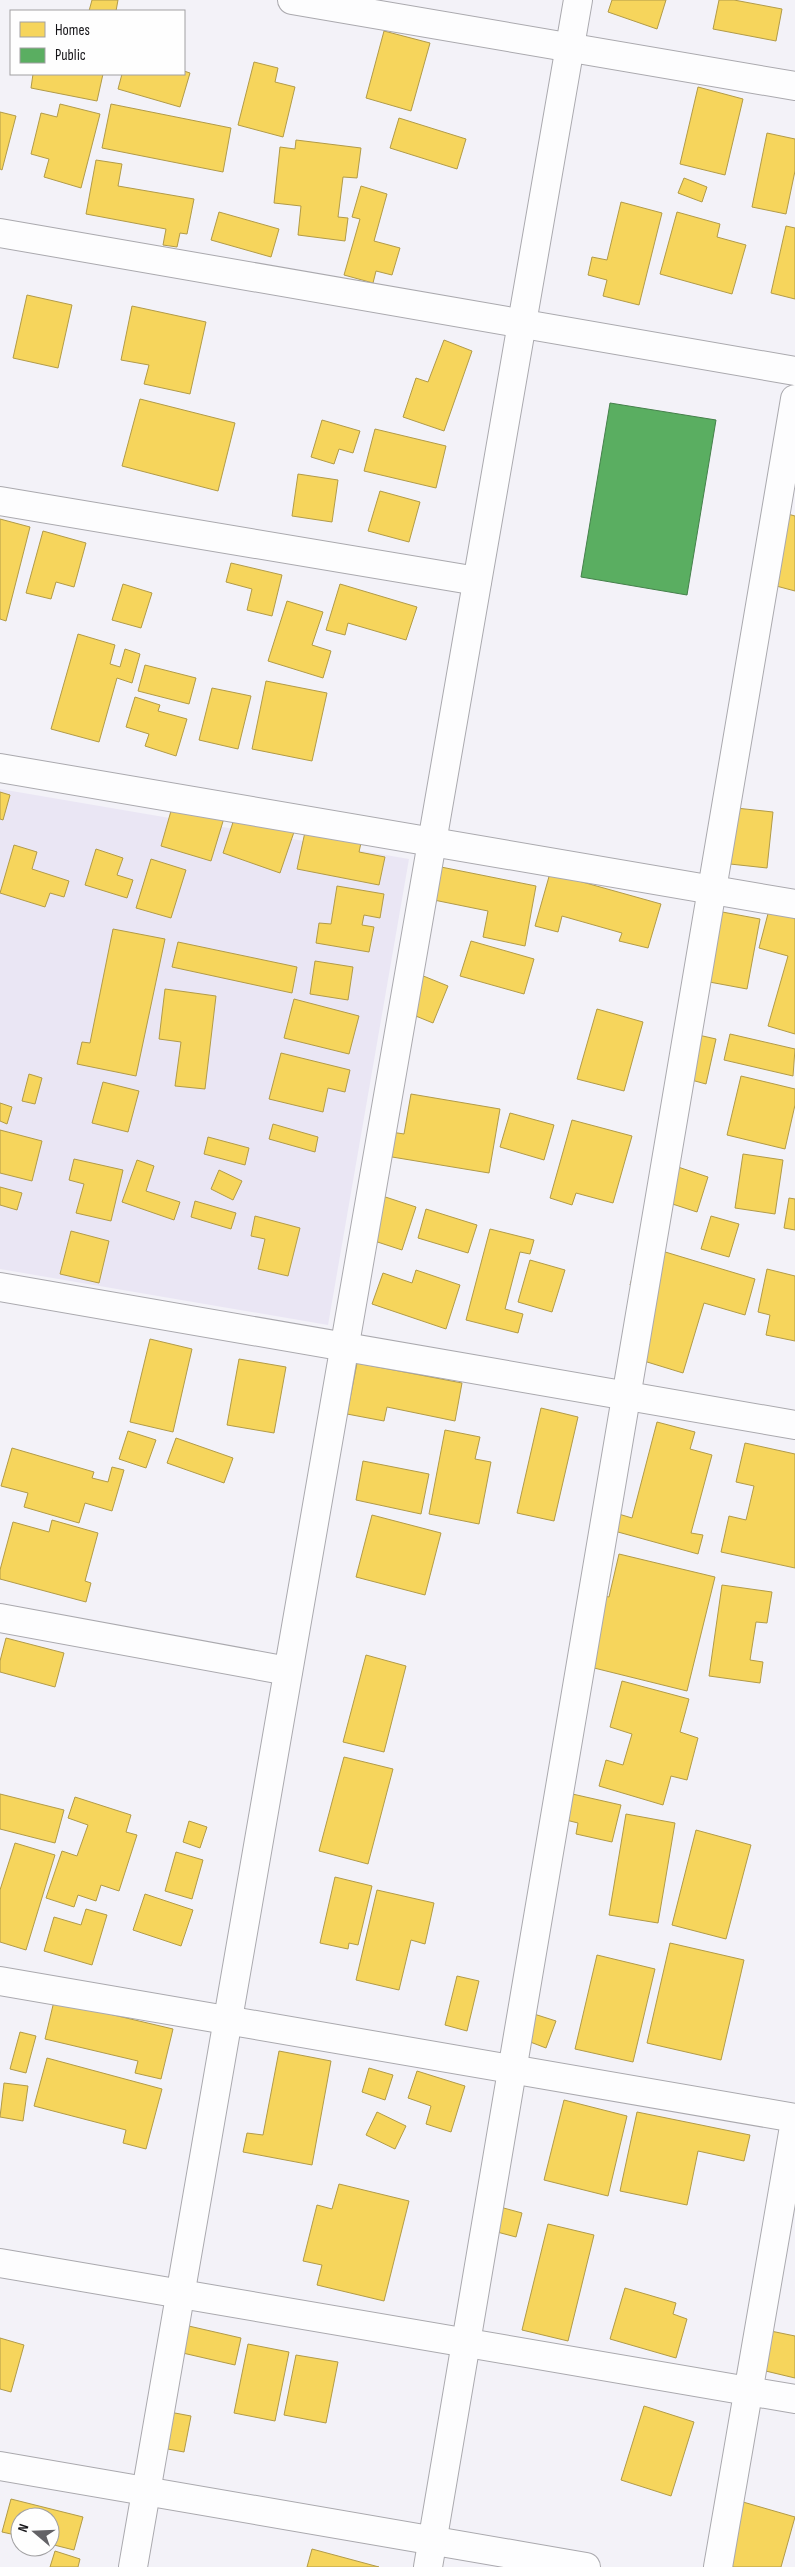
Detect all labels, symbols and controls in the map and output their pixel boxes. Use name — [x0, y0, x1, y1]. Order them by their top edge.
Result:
legend — [10, 10, 185, 75]
text: Homes — [55, 21, 90, 40]
text: Public — [55, 46, 86, 65]
north arrow — [10, 2507, 60, 2557]
text: N — [14, 2522, 32, 2534]

